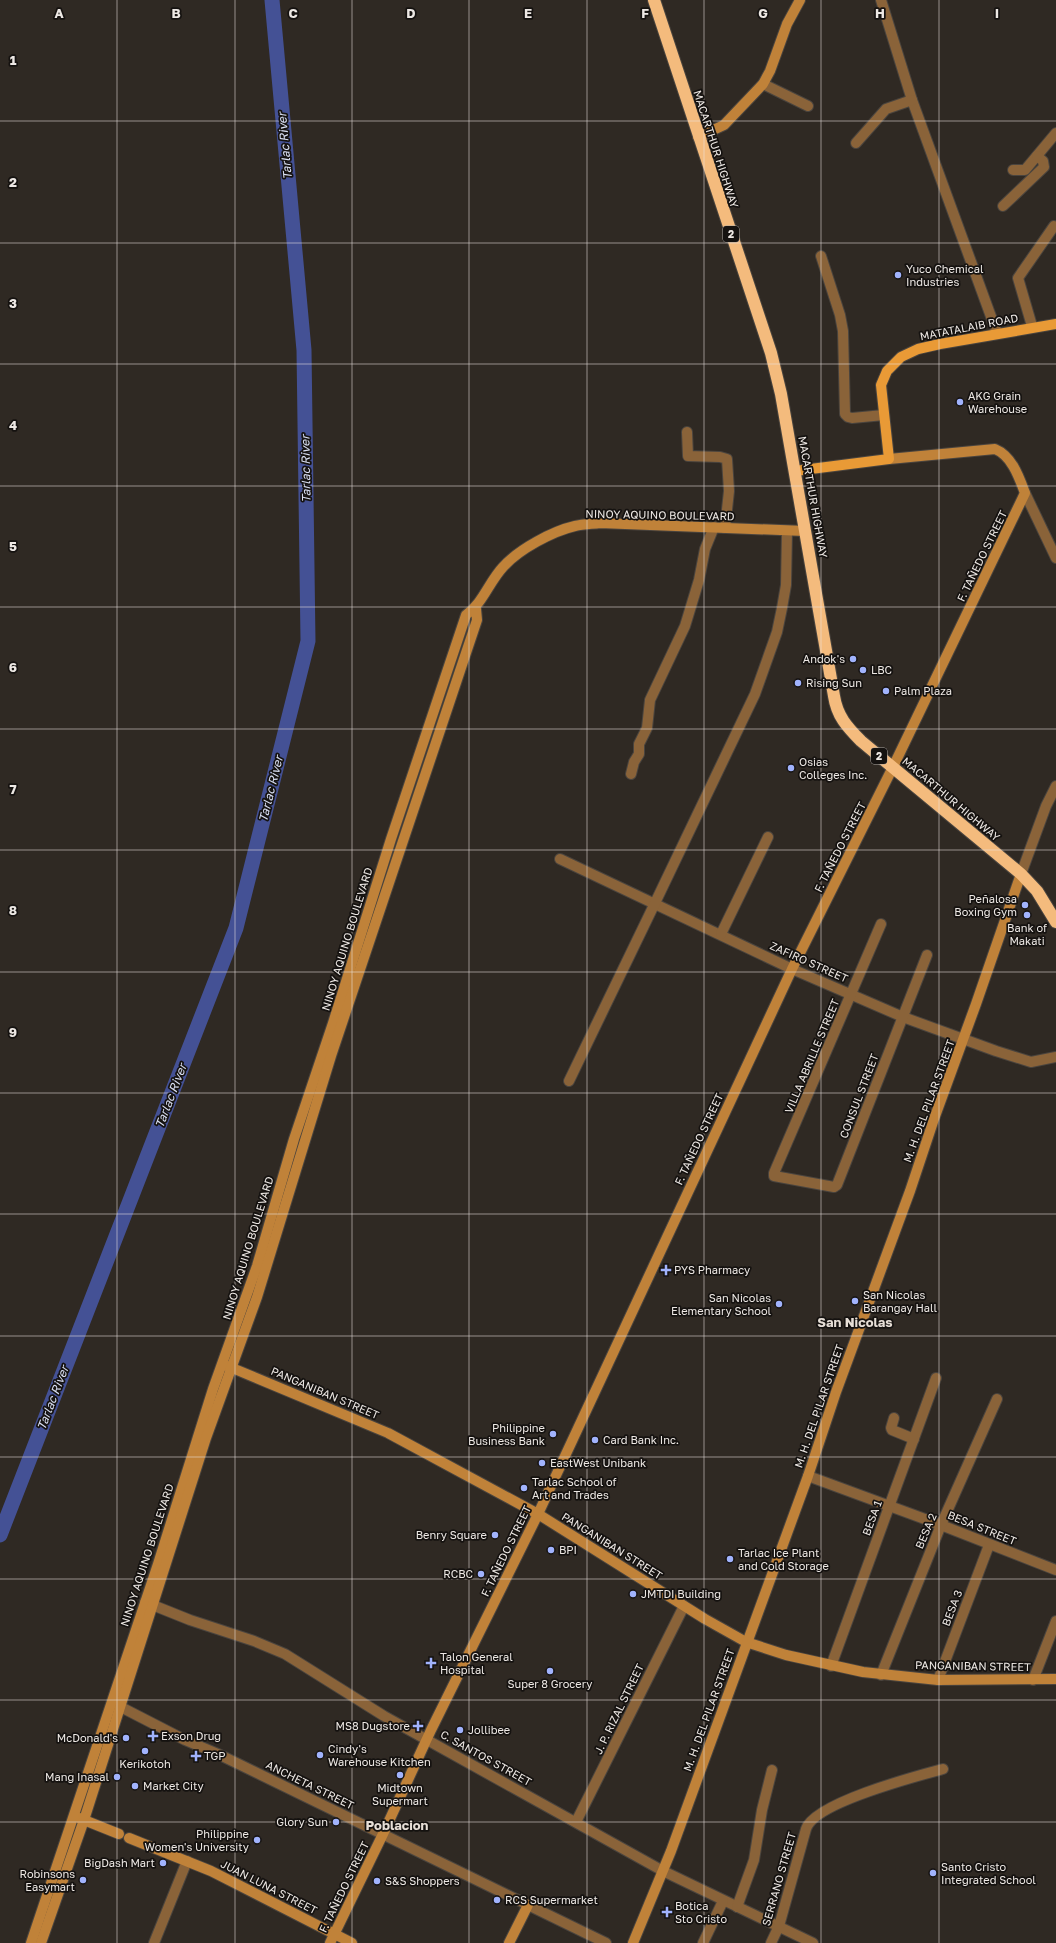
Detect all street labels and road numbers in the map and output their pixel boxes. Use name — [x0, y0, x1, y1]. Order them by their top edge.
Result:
street label: MACARTHUR HIGHWAY — [691, 88, 742, 209]
road number: 2 — [723, 226, 739, 242]
street label: MATATALAIB ROAD — [919, 311, 1019, 342]
street label: MACARTHUR HIGHWAY — [796, 435, 831, 559]
street label: NINOY AQUINO BOULEVARD — [585, 507, 735, 522]
street label: F. TAÑEDO STREET — [954, 508, 1009, 603]
road number: 2 — [871, 748, 887, 764]
street label: MACARTHUR HIGHWAY — [900, 754, 1003, 843]
street label: F. TAÑEDO STREET — [811, 799, 868, 894]
street label: NINOY AQUINO BOULEVARD — [318, 865, 375, 1012]
street label: ZAFIRO STREET — [768, 939, 850, 985]
street label: VILLA ABRILLE STREET — [782, 996, 842, 1115]
street label: M. H. DEL PILAR STREET — [900, 1037, 957, 1164]
street label: CONSUL STREET — [836, 1051, 881, 1140]
street label: F. TAÑEDO STREET — [672, 1091, 726, 1187]
street label: NINOY AQUINO BOULEVARD — [219, 1174, 276, 1321]
street label: M. H. DEL PILAR STREET — [791, 1342, 846, 1469]
street label: PANGANIBAN STREET — [269, 1364, 381, 1421]
street label: NINOY AQUINO BOULEVARD — [117, 1482, 176, 1628]
street label: BESA 1 — [859, 1498, 884, 1537]
street label: F. TAÑEDO STREET — [478, 1503, 533, 1598]
street label: BESA STREET — [946, 1508, 1018, 1547]
street label: PANGANIBAN STREET — [560, 1509, 665, 1582]
street label: BESA 2 — [912, 1511, 939, 1551]
street label: BESA 3 — [939, 1588, 964, 1628]
street label: M. H. DEL PILAR STREET — [680, 1646, 737, 1773]
street label: PANGANIBAN STREET — [915, 1658, 1031, 1673]
street label: J. P. RIZAL STREET — [591, 1661, 646, 1756]
street label: C. SANTOS STREET — [438, 1727, 534, 1788]
street label: ANCHETA STREET — [264, 1758, 356, 1812]
street label: SERRANO STREET — [759, 1830, 798, 1927]
street label: F. TAÑEDO STREET — [316, 1839, 371, 1934]
street label: JUAN LUNA STREET — [219, 1857, 320, 1917]

